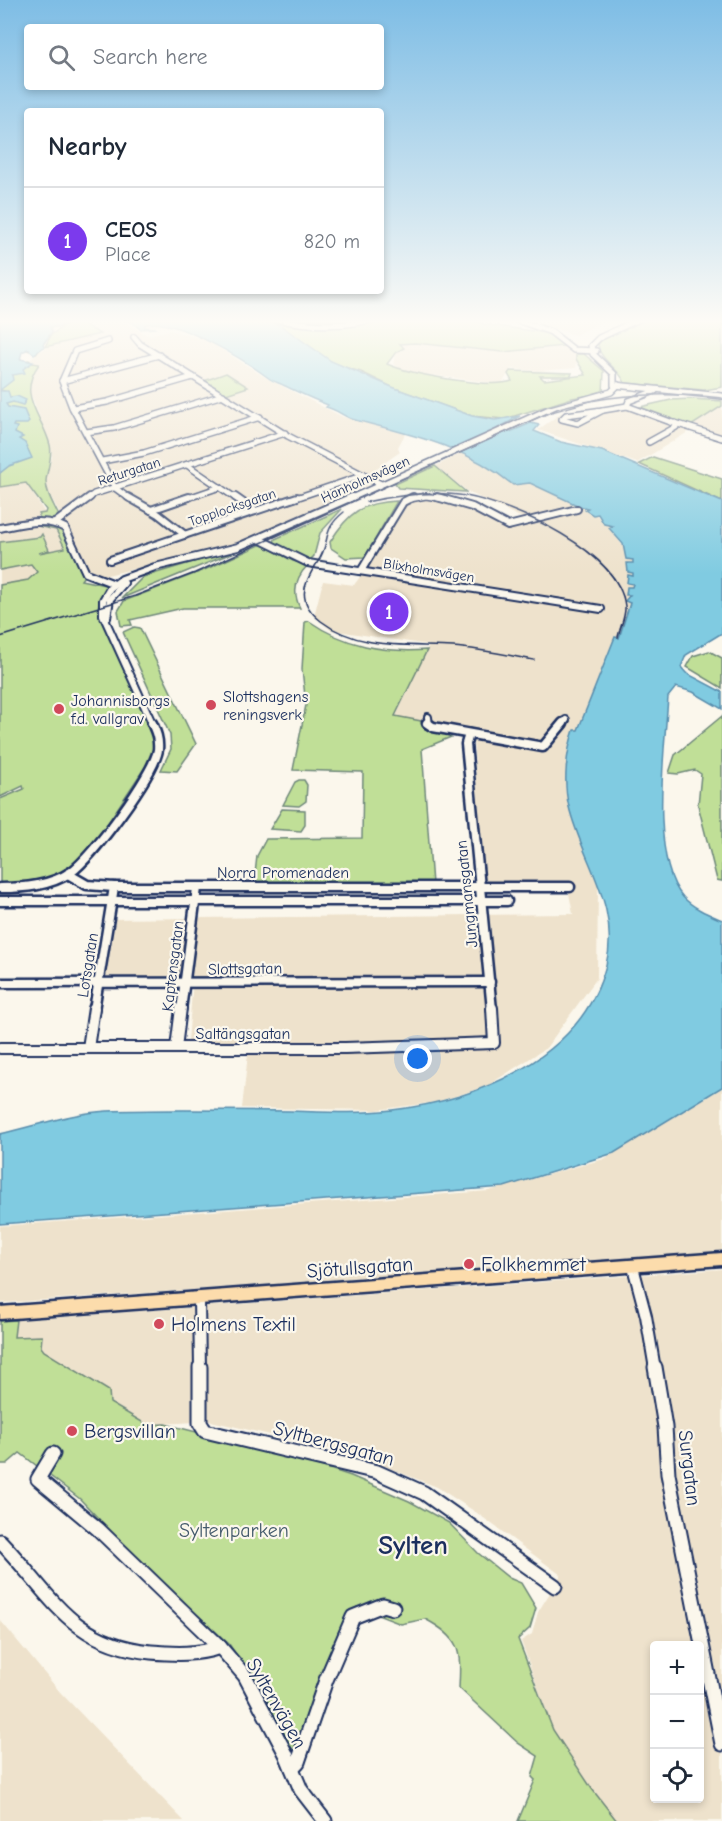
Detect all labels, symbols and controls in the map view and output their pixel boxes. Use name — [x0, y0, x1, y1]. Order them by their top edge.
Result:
search box — [24, 24, 384, 90]
icon: search — [45, 41, 78, 74]
text: Search here — [93, 44, 208, 70]
text: Nearby — [48, 132, 127, 162]
text: CEOS — [105, 217, 157, 243]
text: 1 — [64, 230, 71, 253]
text: 820 m — [304, 230, 360, 253]
text: Place — [105, 243, 151, 266]
street label: Hanholmsvägen — [318, 452, 412, 507]
street label: Returgatan — [96, 453, 163, 490]
street label: Topplocksgatan — [186, 485, 278, 530]
street label: Blixholmsvägen — [382, 555, 476, 586]
pin: 1 — [370, 590, 408, 634]
place label: Slottshagens reningsverk — [223, 688, 309, 724]
place label: Johannisborgs f.d. vallgrav — [70, 692, 170, 728]
marker: Slottshagens reningsverk — [204, 698, 218, 712]
marker: Johannisborgs f.d. vallgrav — [52, 702, 66, 716]
street label: Jungmansgatan — [452, 839, 482, 948]
street label: Norra Promenaden — [217, 864, 349, 882]
street label: Kaptensgatan — [159, 920, 187, 1012]
street label: Lotsgatan — [74, 932, 102, 999]
street label: Slottsgatan — [208, 959, 282, 979]
street label: Saltängsgatan — [196, 1025, 290, 1043]
your location — [403, 1044, 432, 1073]
street label: Sjötullsgatan — [306, 1252, 414, 1283]
place label: Folkhemmet — [481, 1253, 587, 1276]
marker: Folkhemmet — [462, 1257, 476, 1271]
place label: Holmens Textil — [171, 1313, 296, 1336]
marker: Holmens Textil — [152, 1317, 166, 1331]
street label: Syltbergsgatan — [271, 1416, 397, 1471]
place label: Bergsvillan — [84, 1420, 176, 1443]
marker: Bergsvillan — [65, 1424, 79, 1438]
street label: Surgatan — [673, 1429, 706, 1507]
park label: Syltenparken — [179, 1519, 289, 1542]
district label: Sylten — [378, 1530, 448, 1561]
map controls — [650, 1641, 704, 1803]
button: + — [650, 1641, 704, 1695]
street label: Syltenvägen — [241, 1654, 312, 1753]
button: − — [650, 1695, 704, 1749]
button: locate — [650, 1749, 704, 1803]

